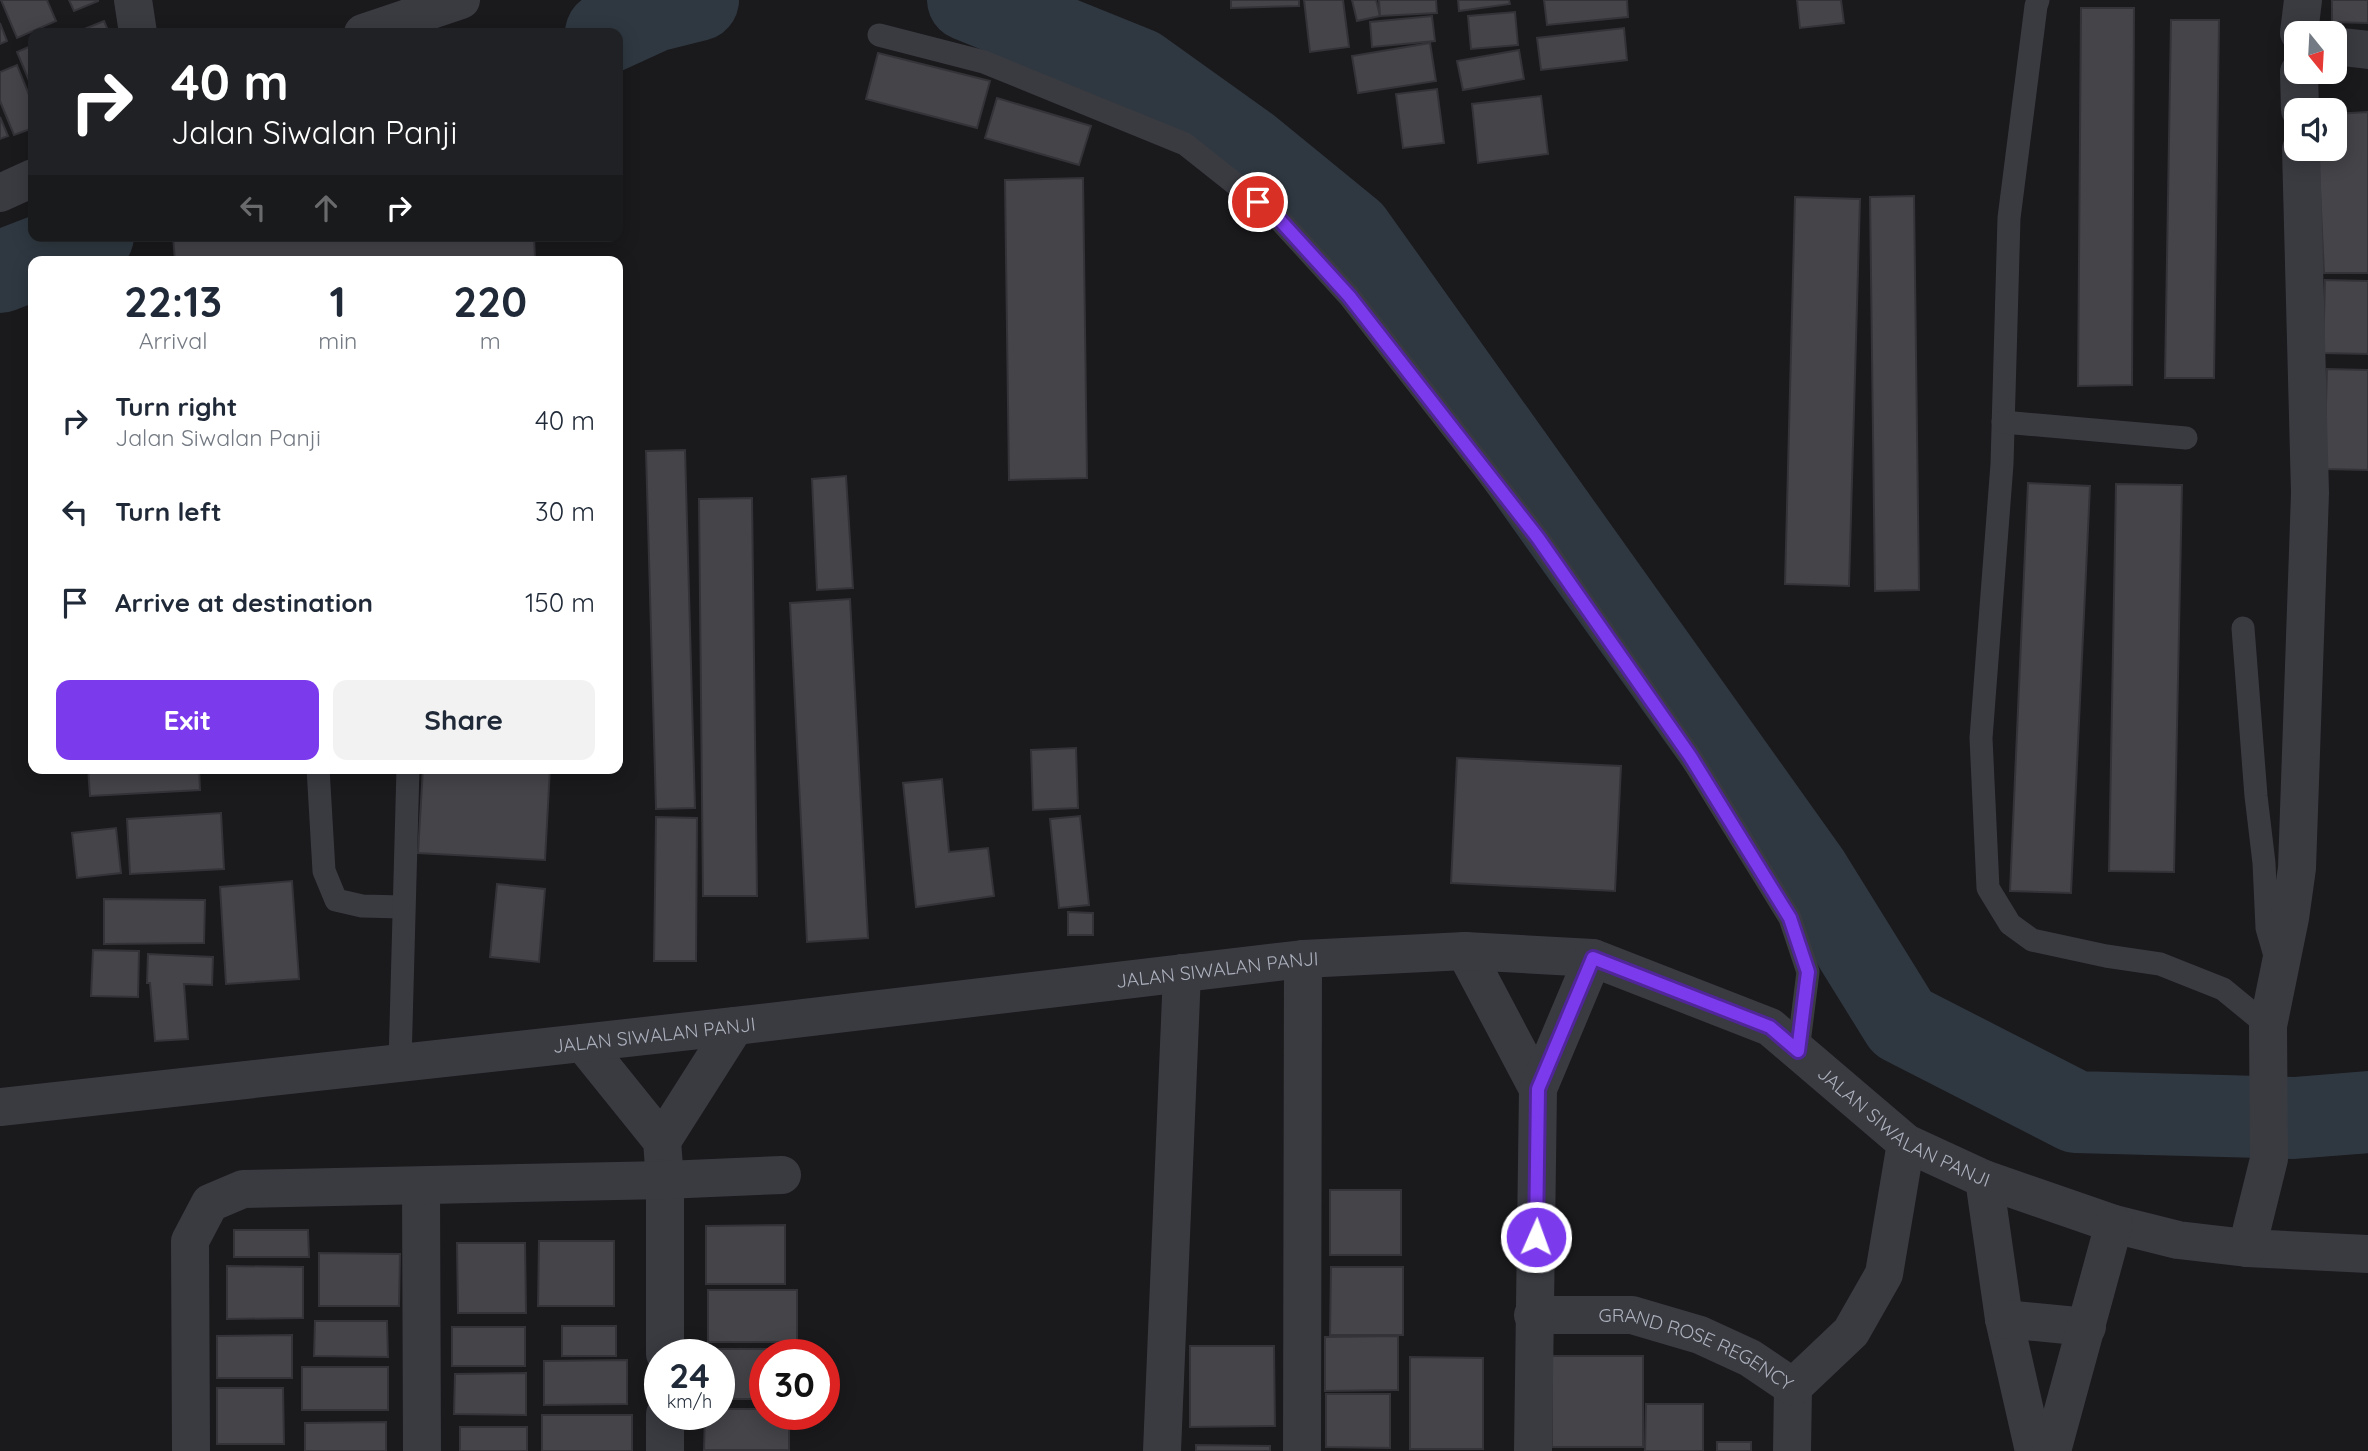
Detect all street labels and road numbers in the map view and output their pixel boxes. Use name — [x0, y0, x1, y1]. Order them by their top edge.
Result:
street label: JALAN SIWALAN PANJI — [1115, 946, 1319, 993]
street label: JALAN SIWALAN PANJI — [551, 1012, 757, 1058]
street label: JALAN SIWALAN PANJI — [1813, 1061, 1993, 1192]
street label: GRAND ROSE REGENCY — [1598, 1303, 1798, 1396]

